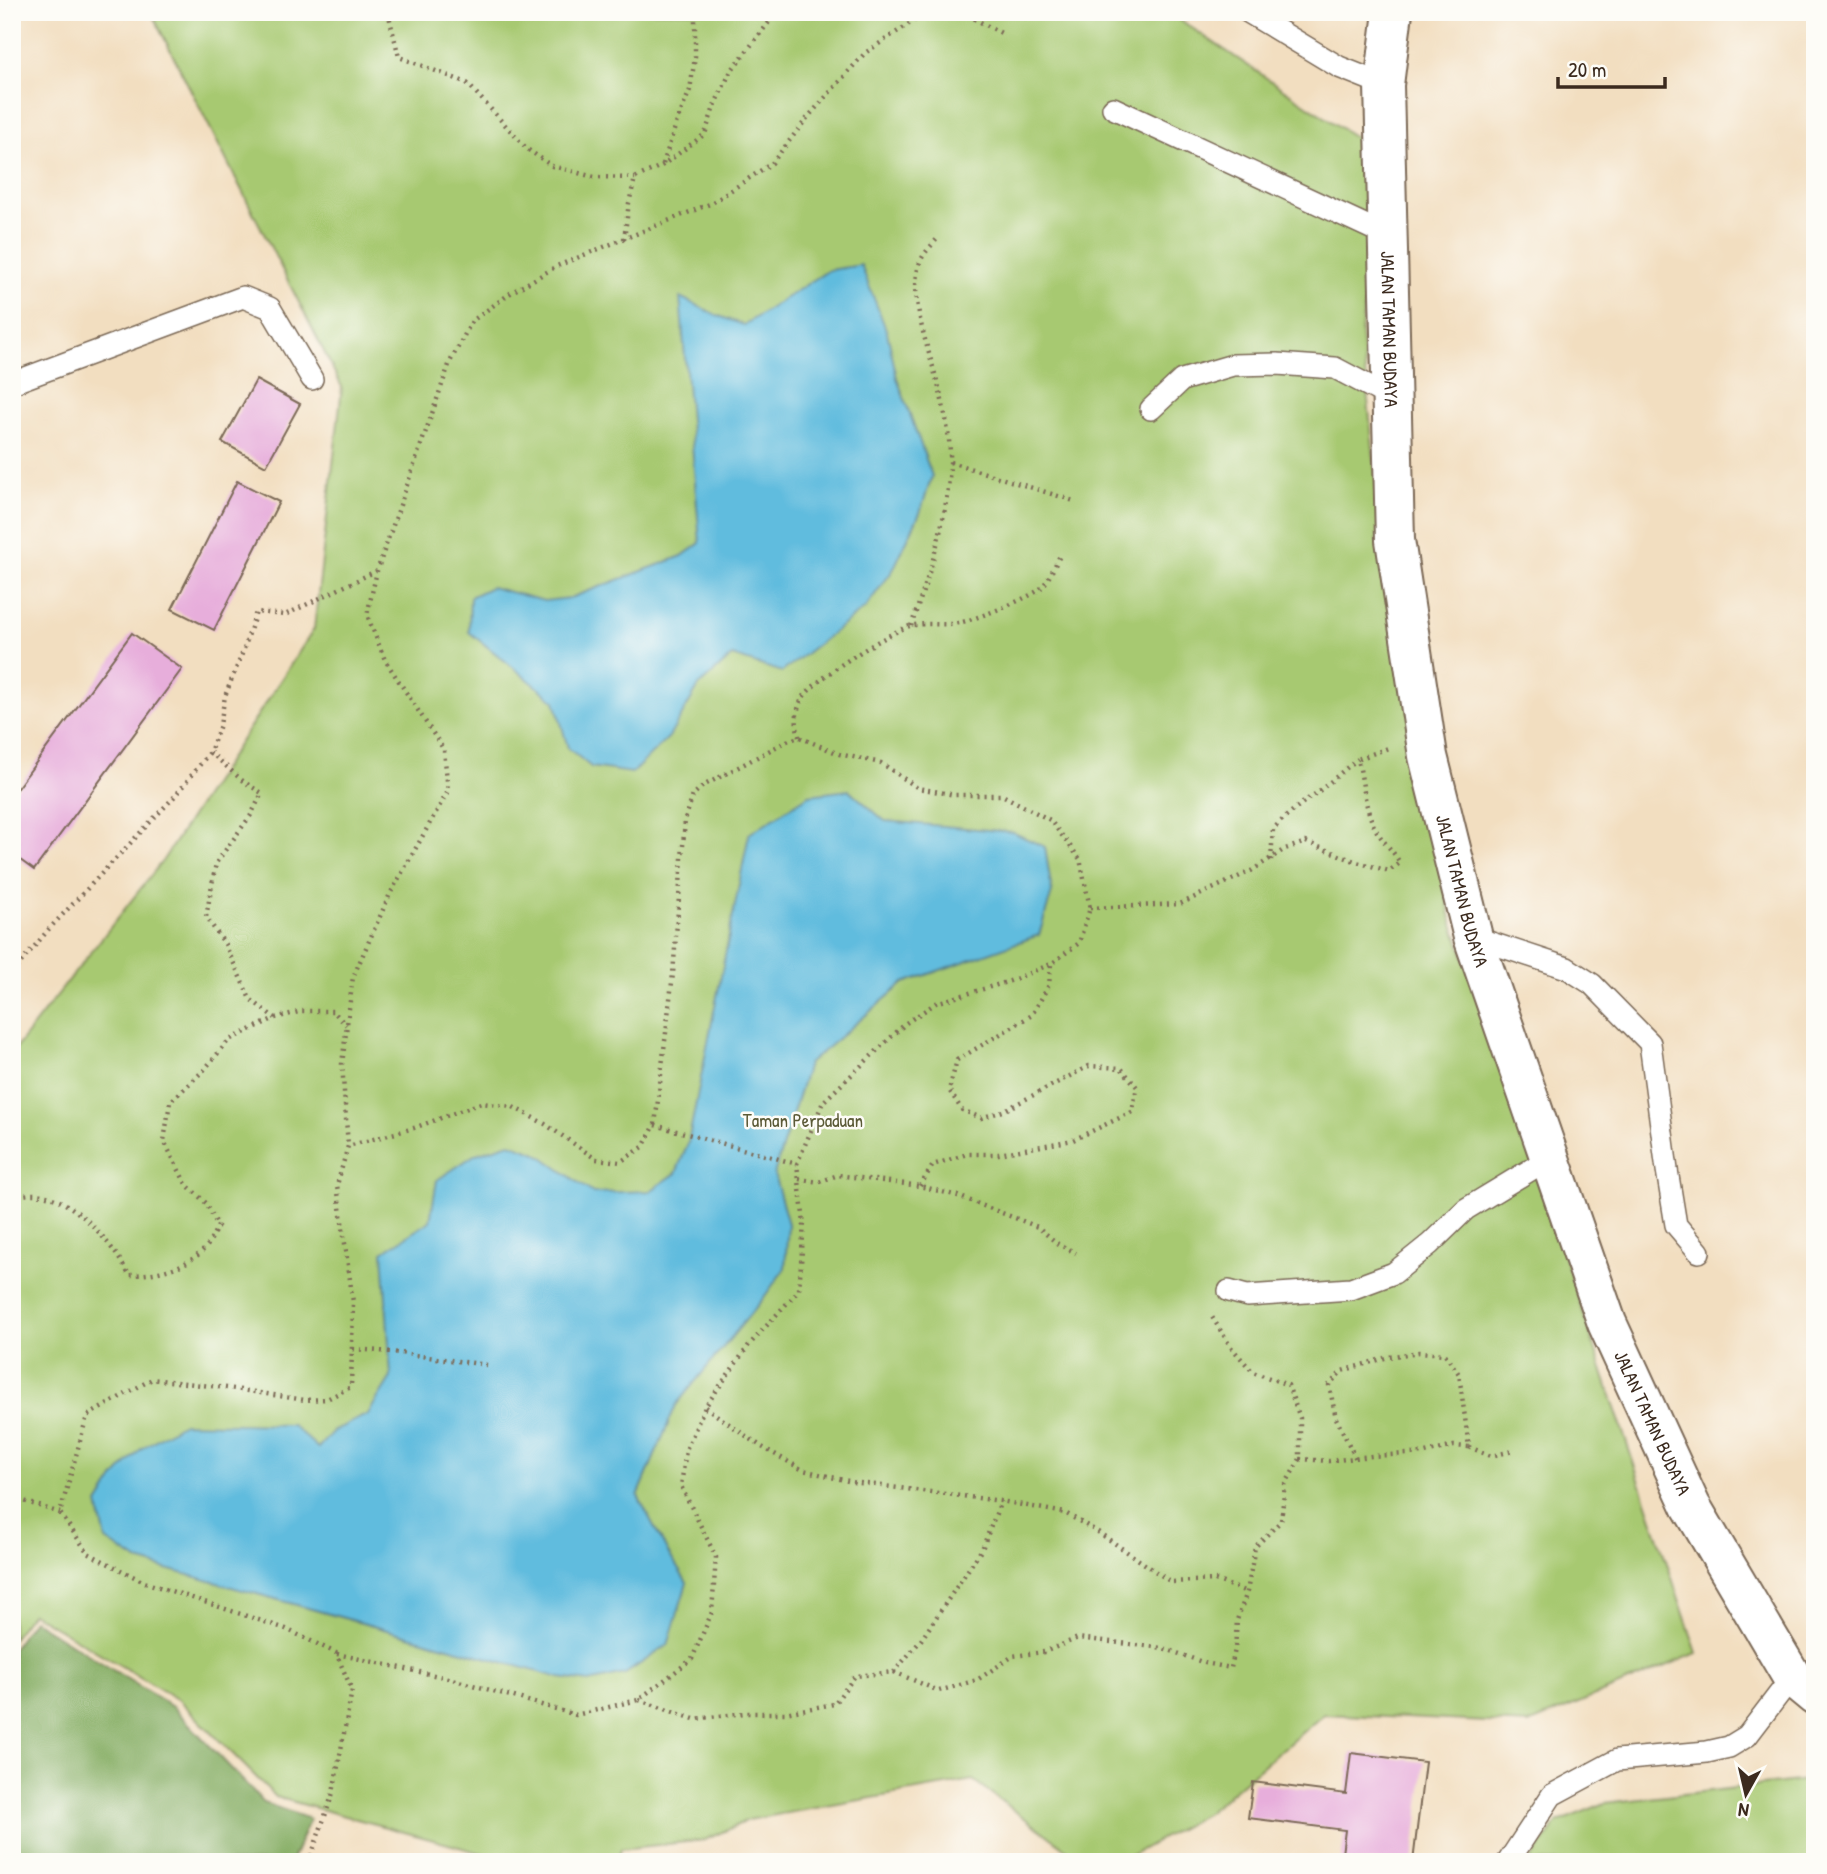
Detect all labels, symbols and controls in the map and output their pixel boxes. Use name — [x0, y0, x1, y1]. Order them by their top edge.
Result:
scale bar — [1558, 46, 1664, 90]
text: 20 m — [1568, 55, 1606, 84]
street label: JALAN TAMAN BUDAYA — [1375, 251, 1405, 408]
street label: JALAN TAMAN BUDAYA — [1430, 812, 1495, 970]
park label: Taman Perpaduan — [743, 1107, 863, 1133]
street label: JALAN TAMAN BUDAYA — [1608, 1346, 1697, 1499]
north arrow — [1712, 1758, 1782, 1828]
text: N — [1737, 1797, 1750, 1824]

